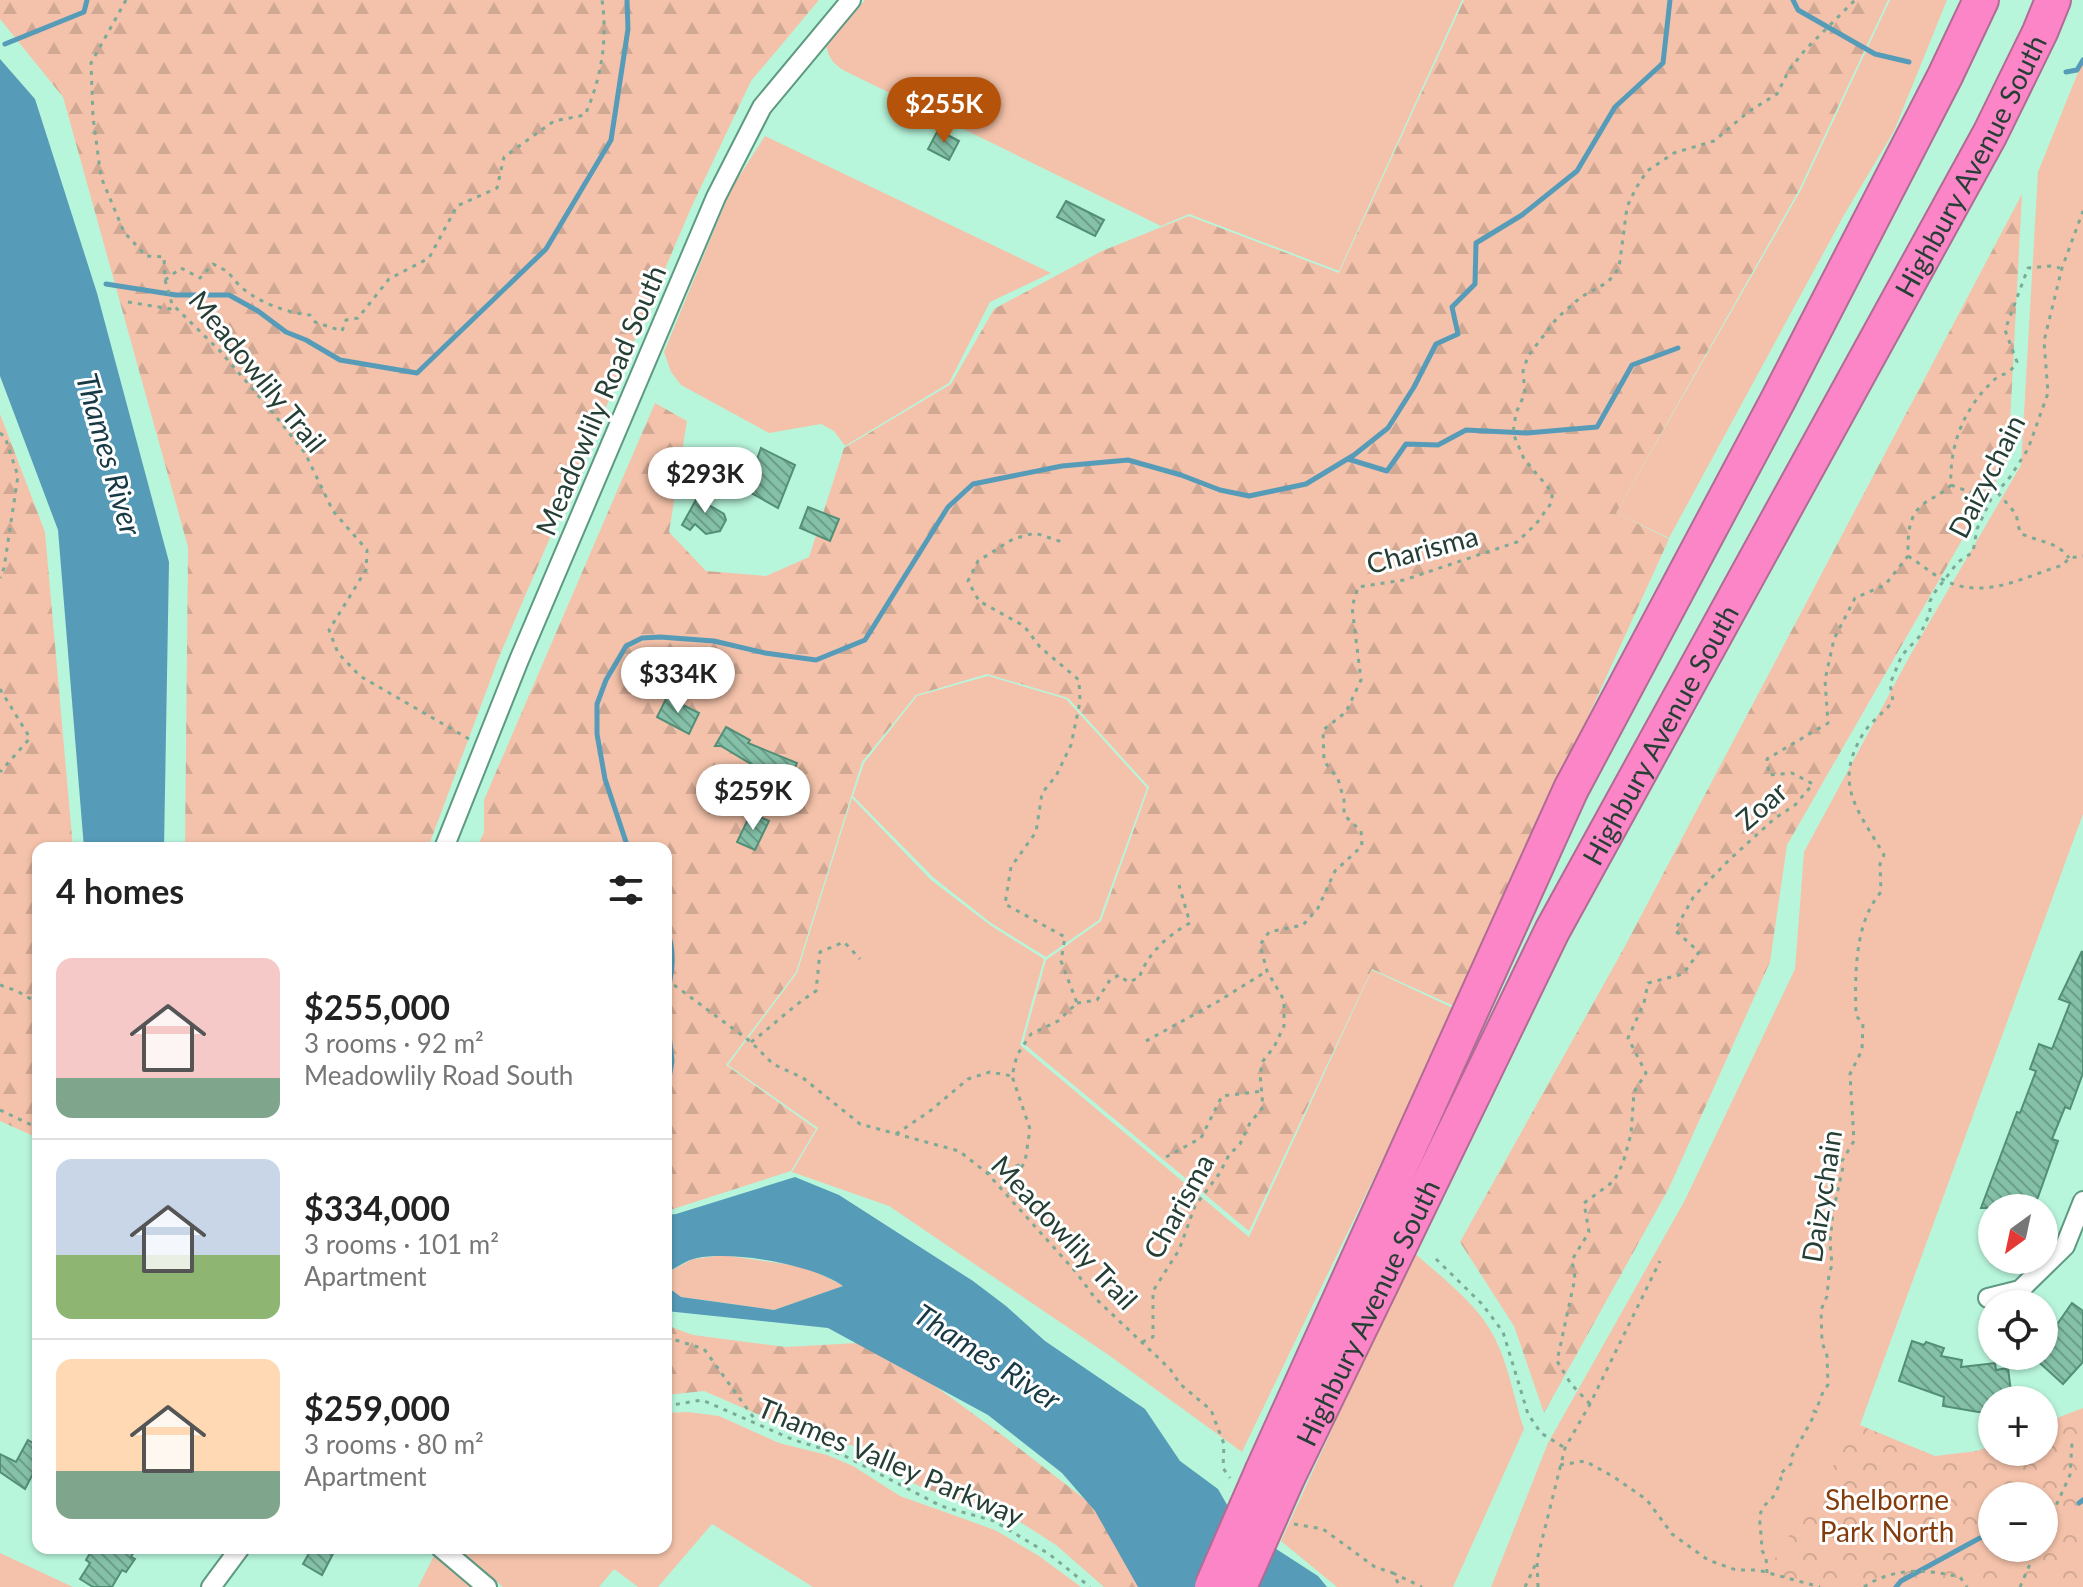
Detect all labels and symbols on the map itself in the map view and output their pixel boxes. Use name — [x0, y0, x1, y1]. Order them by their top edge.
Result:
street label: Highbury Avenue South — [1887, 29, 2053, 303]
pin: $255K — [888, 77, 1000, 145]
street label: Meadowlily Road South — [528, 260, 672, 540]
street label: Meadowlily Trail — [182, 283, 334, 459]
water label: Thames River — [70, 369, 151, 540]
street label: Daizychain — [1941, 409, 2031, 543]
pin: $293K — [649, 447, 761, 515]
street label: Charisma — [1362, 518, 1482, 580]
street label: Highbury Avenue South — [1575, 598, 1745, 871]
pin: $334K — [622, 647, 734, 715]
pin: $259K — [697, 764, 809, 832]
street label: Zoar — [1729, 774, 1793, 836]
street label: Daizychain — [1794, 1127, 1848, 1265]
street label: Meadowlily Trail — [985, 1148, 1145, 1316]
street label: Charisma — [1135, 1148, 1221, 1264]
street label: Highbury Avenue South — [1288, 1174, 1446, 1451]
north arrow — [1978, 1194, 2058, 1274]
water label: Thames River — [908, 1295, 1069, 1417]
street label: Thames Valley Parkway — [753, 1390, 1030, 1533]
park label: Shelborne Park North — [1820, 1482, 1954, 1548]

